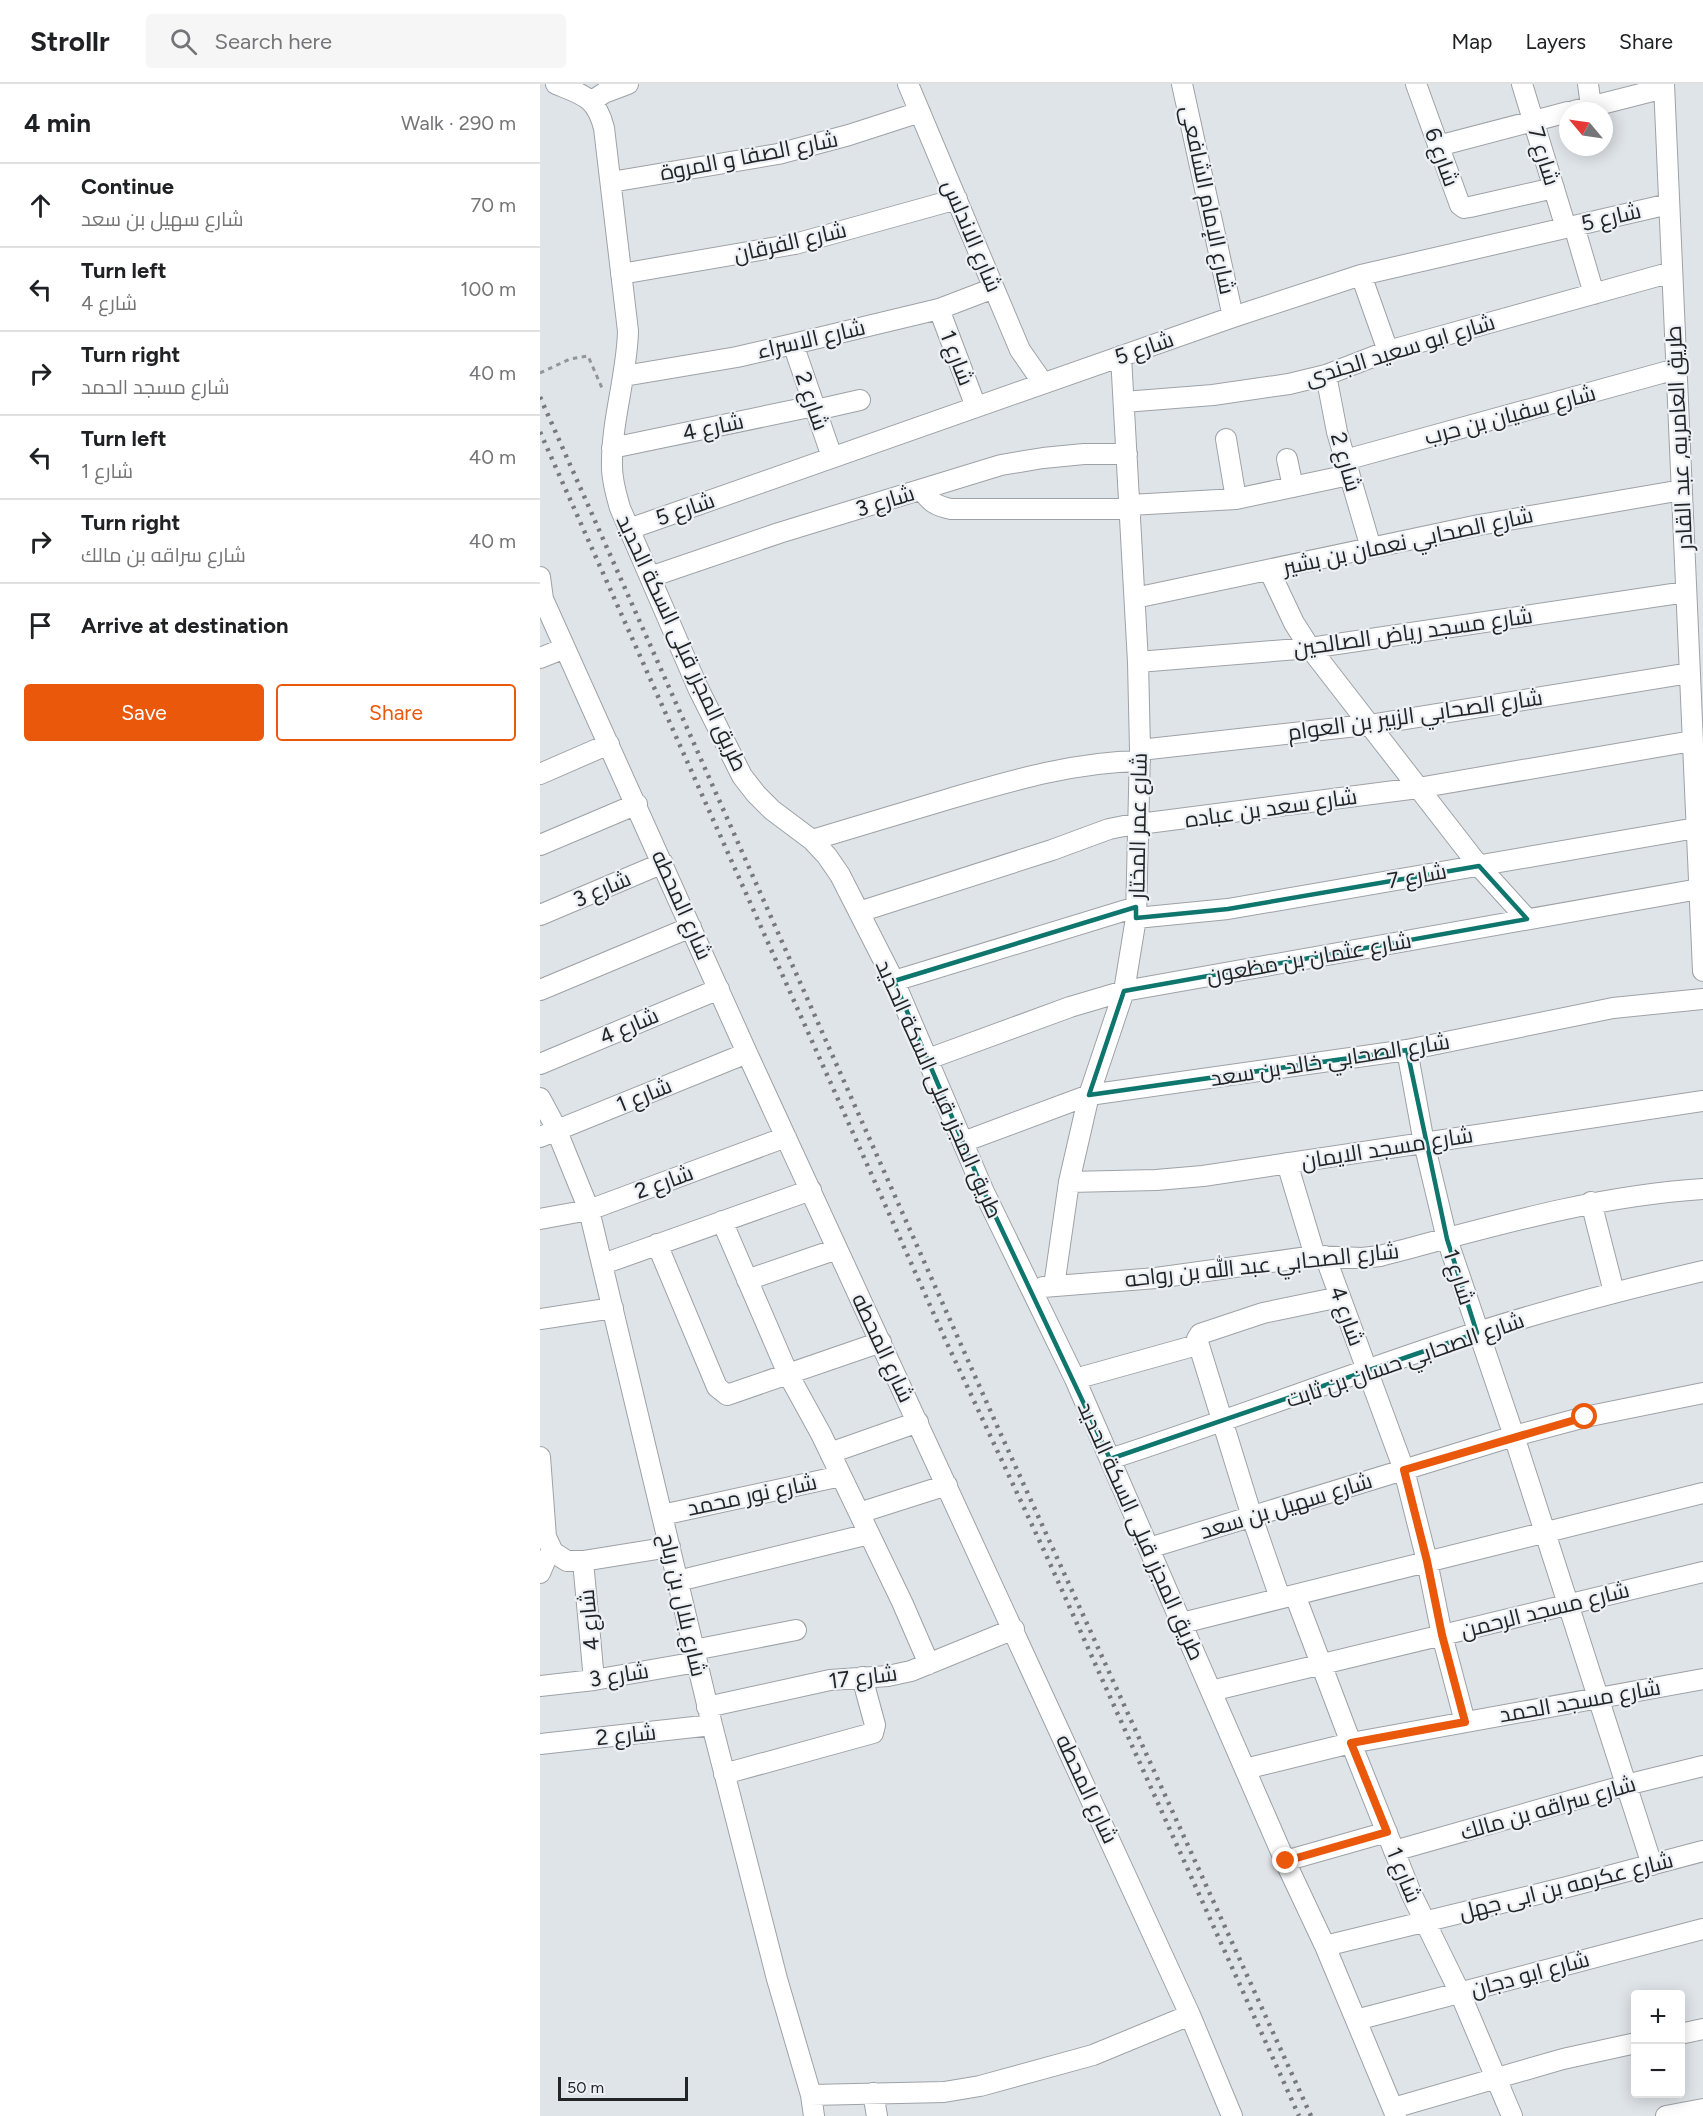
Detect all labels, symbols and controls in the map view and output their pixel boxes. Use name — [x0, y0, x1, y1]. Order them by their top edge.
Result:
search box — [146, 14, 566, 68]
text: Strollr — [30, 24, 110, 58]
icon: search — [167, 25, 200, 58]
text: Search here — [215, 28, 332, 55]
text: Map — [1452, 29, 1492, 54]
text: Layers — [1525, 29, 1586, 54]
text: Share — [1619, 29, 1673, 54]
north arrow — [1559, 102, 1613, 156]
street label: شارع الإمام الشافعى — [1173, 103, 1241, 297]
text: 4 min — [24, 107, 91, 139]
text: Walk · 290 m — [401, 111, 516, 135]
street label: شارع 7 — [1521, 123, 1566, 189]
street label: شارع 6 — [1418, 124, 1465, 190]
street label: شارع الصفا و المروة — [658, 126, 840, 187]
text: Continue — [81, 173, 174, 200]
street label: شارع الاندلس — [935, 176, 1008, 297]
icon: ahead — [24, 189, 57, 222]
text: 70 m — [470, 193, 516, 217]
street label: شارع 5 — [1578, 197, 1644, 238]
text: شارع سهيل بن سعد — [81, 207, 243, 231]
street label: شارع الفرقان — [731, 216, 849, 269]
text: Turn left — [81, 257, 167, 284]
icon: left — [24, 273, 57, 306]
text: 100 m — [460, 277, 516, 301]
text: شارع 4 — [81, 291, 137, 315]
street label: شارع ابو سعيد الجندى — [1302, 308, 1498, 393]
street label: شارع الاسراء — [754, 313, 868, 366]
street label: شارع 5 — [1111, 325, 1177, 372]
street label: طريق العامريه, عبد القادر — [1660, 325, 1698, 553]
street label: شارع 1 — [933, 326, 980, 390]
text: Turn right — [81, 341, 180, 368]
icon: right — [24, 357, 57, 390]
text: 40 m — [469, 361, 516, 385]
street label: شارع 2 — [788, 368, 835, 434]
text: شارع مسجد الحمد — [81, 375, 230, 399]
street label: شارع سفيان بن حرب — [1421, 379, 1599, 452]
street label: شارع 4 — [680, 407, 746, 448]
text: Turn left — [81, 425, 167, 452]
street label: شارع 2 — [1324, 429, 1367, 495]
icon: left — [24, 441, 57, 474]
text: 40 m — [469, 445, 516, 469]
text: شارع 1 — [81, 459, 133, 483]
street label: شارع 3 — [852, 479, 918, 524]
street label: شارع 5 — [652, 486, 718, 533]
street label: شارع الصحابي نعمان بن بشير — [1278, 501, 1536, 584]
text: Turn right — [81, 509, 180, 536]
street label: طريق المجزر قبلى السكة الحديد — [611, 510, 753, 776]
icon: right — [24, 525, 57, 558]
text: 40 m — [469, 529, 516, 553]
text: شارع سراقه بن مالك — [81, 543, 246, 567]
street label: شارع مسجد رياض الصالحين — [1292, 602, 1535, 663]
icon: arrive — [24, 609, 57, 642]
text: Arrive at destination — [81, 612, 289, 639]
button: Save — [24, 684, 264, 741]
button: Share — [276, 684, 516, 741]
street label: شارع الصحابي الزبير بن العوام — [1286, 684, 1545, 749]
street label: شارع عمر المختار — [1123, 752, 1154, 902]
street label: شارع سعد بن عباده — [1183, 783, 1359, 834]
street label: شارع المحطه — [645, 846, 718, 964]
street label: شارع 7 — [1385, 858, 1449, 895]
street label: شارع 3 — [569, 865, 635, 914]
street label: شارع عثمان بن مظعون — [1204, 927, 1414, 990]
street label: طريق المجزر قبلى السكة الحديد — [870, 956, 1008, 1222]
street label: شارع 4 — [595, 1002, 663, 1051]
street label: شارع الصحابي خالد بن سعد — [1208, 1028, 1452, 1095]
street label: شارع 1 — [612, 1072, 676, 1119]
street label: شارع مسجد الايمان — [1299, 1121, 1475, 1176]
street label: شارع 2 — [631, 1159, 697, 1206]
street label: شارع الصحابي عبد الله بن رواحه — [1123, 1236, 1401, 1296]
street label: شارع 1 — [1436, 1246, 1481, 1309]
street label: شارع 4 — [1323, 1282, 1370, 1350]
street label: شارع المحطه — [845, 1289, 920, 1407]
street label: شارع الصحابي حسان بن ثابت — [1282, 1307, 1529, 1416]
street label: طريق المجزر قبلى السكة الحديد — [1072, 1398, 1210, 1664]
route start — [1571, 1403, 1597, 1429]
street label: شارع سهيل بن سعد — [1197, 1467, 1376, 1546]
street label: شارع نور محمد — [685, 1468, 820, 1523]
street label: شارع بلال بن رباح — [652, 1531, 713, 1680]
street label: شارع مسجد الرحمن — [1458, 1576, 1632, 1645]
street label: شارع 4 — [573, 1588, 606, 1652]
street label: شارع 3 — [587, 1657, 651, 1694]
street label: شارع 17 — [827, 1659, 899, 1696]
street label: شارع مسجد الحمد — [1497, 1674, 1663, 1729]
street label: شارع 2 — [595, 1718, 658, 1753]
street label: شارع المحطه — [1049, 1730, 1124, 1848]
street label: شارع سراقه بن مالك — [1457, 1770, 1639, 1847]
street label: شارع 1 — [1380, 1843, 1427, 1907]
street label: شارع عكرمه بن ابى جهل — [1456, 1846, 1676, 1927]
route end — [1272, 1847, 1298, 1873]
street label: شارع ابو دجان — [1468, 1945, 1593, 2004]
map controls — [1631, 1990, 1685, 2098]
button: + — [1631, 1990, 1685, 2044]
button: − — [1631, 2044, 1685, 2098]
scale bar — [558, 2074, 688, 2102]
text: 50 m — [567, 2078, 604, 2097]

